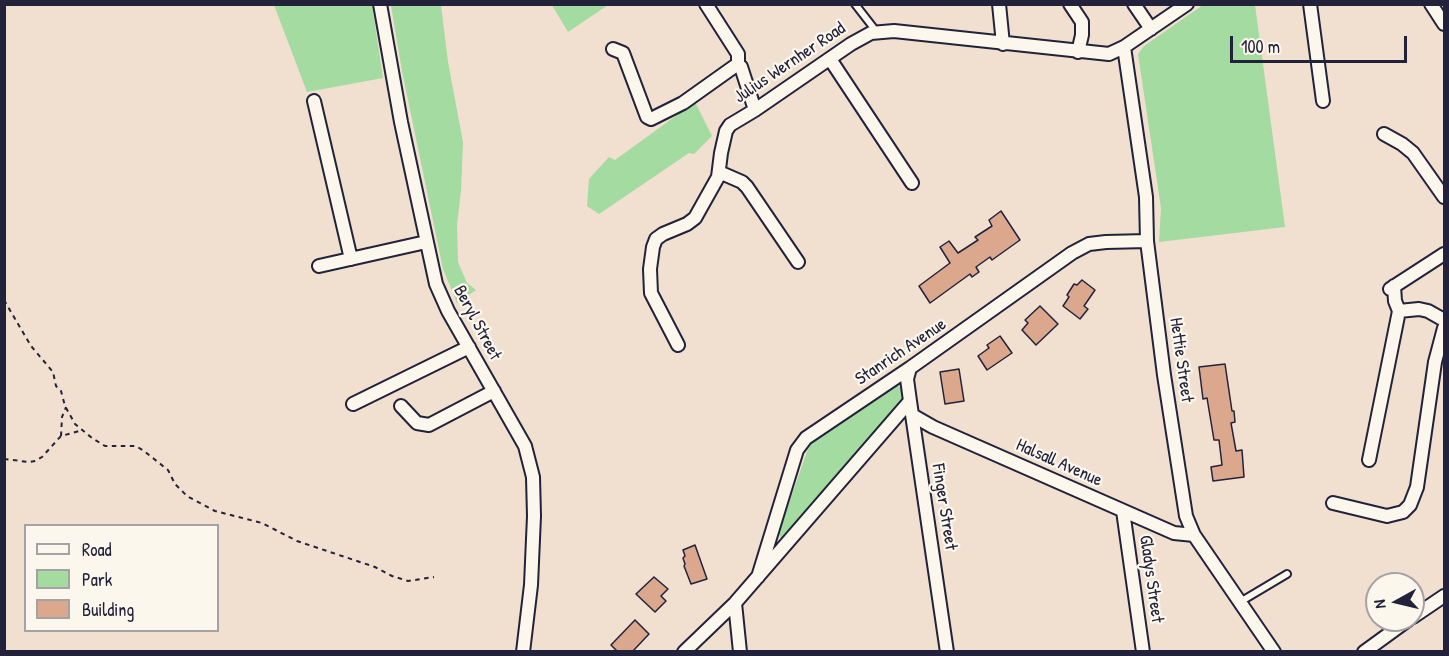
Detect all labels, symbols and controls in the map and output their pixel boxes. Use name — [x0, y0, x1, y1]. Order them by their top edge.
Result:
street label: Julius Wernher Road — [730, 18, 850, 108]
scale bar — [1233, 24, 1410, 62]
text: 100 m — [1241, 34, 1280, 59]
street label: Beryl Street — [448, 282, 506, 364]
street label: Stanrich Avenue — [851, 314, 951, 390]
street label: Hettie Street — [1164, 316, 1198, 404]
street label: Halsall Avenue — [1013, 434, 1105, 492]
street label: Finger Street — [927, 462, 961, 552]
legend — [24, 524, 219, 632]
street label: Gladys Street — [1134, 534, 1168, 624]
text: Road — [82, 537, 112, 562]
text: Park — [82, 567, 112, 592]
north arrow — [1365, 572, 1425, 632]
text: Building — [82, 597, 134, 622]
text: N — [1368, 598, 1391, 610]

